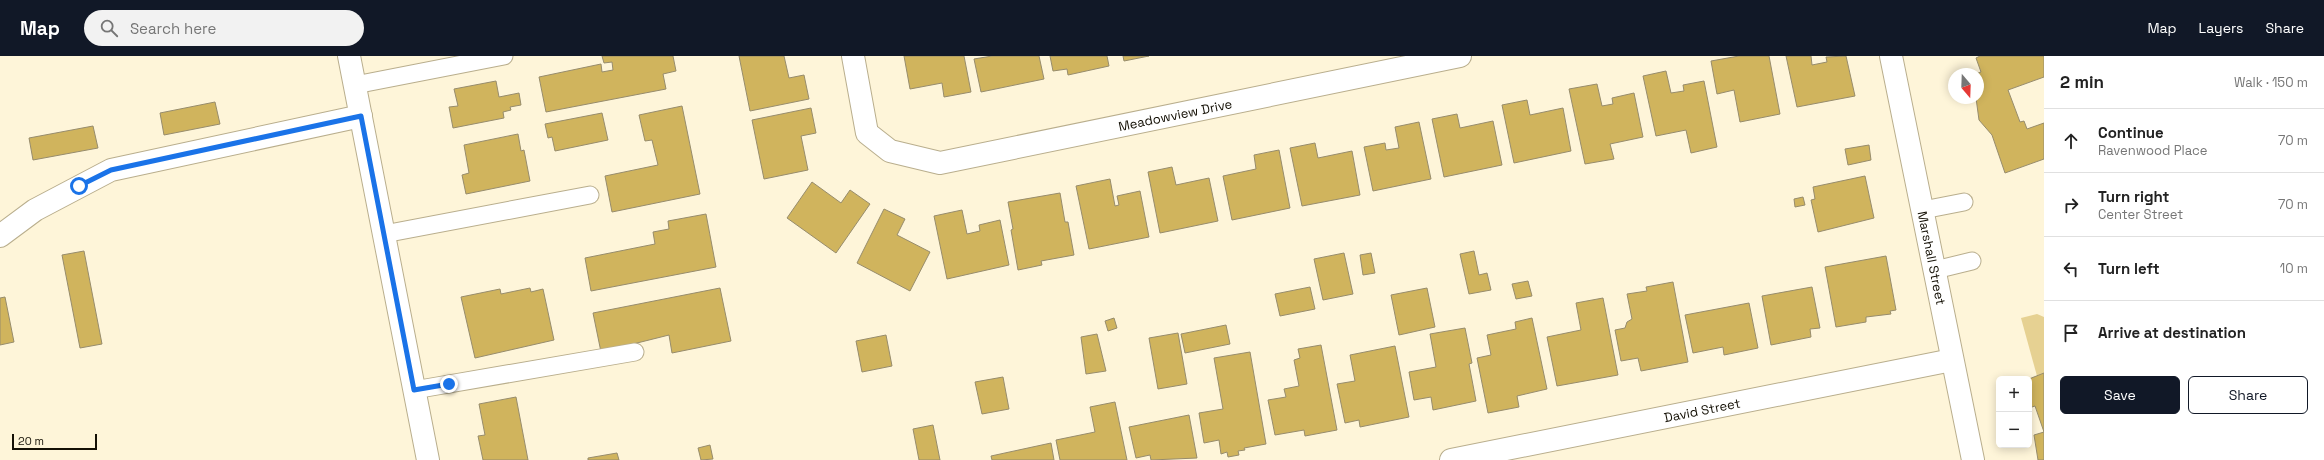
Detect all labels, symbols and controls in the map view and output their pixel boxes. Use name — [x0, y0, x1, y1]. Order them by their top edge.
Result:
search box — [84, 10, 364, 46]
text: Map — [20, 16, 60, 41]
icon: search — [98, 17, 120, 39]
text: Search here — [130, 19, 216, 38]
text: Map — [2147, 19, 2177, 37]
text: Layers — [2199, 19, 2243, 37]
text: Share — [2265, 19, 2304, 37]
north arrow — [1948, 68, 1984, 104]
text: 2 min — [2060, 71, 2104, 93]
text: Walk · 150 m — [2234, 74, 2308, 91]
street label: Meadowview Drive — [1117, 95, 1234, 135]
text: Continue — [2098, 123, 2164, 142]
icon: ahead — [2060, 130, 2082, 152]
text: 70 m — [2278, 132, 2308, 149]
text: Ravenwood Place — [2098, 142, 2208, 159]
route start — [70, 177, 88, 195]
text: Turn right — [2098, 187, 2169, 206]
icon: right — [2060, 194, 2082, 216]
text: 70 m — [2278, 196, 2308, 213]
text: Center Street — [2098, 206, 2183, 223]
street label: Marshall Street — [1914, 210, 1949, 306]
icon: left — [2060, 258, 2082, 280]
text: Turn left — [2098, 259, 2160, 278]
text: 10 m — [2280, 260, 2308, 277]
icon: arrive — [2060, 322, 2082, 344]
text: Arrive at destination — [2098, 323, 2246, 342]
route end — [440, 375, 458, 393]
map controls — [1996, 376, 2032, 448]
button: + — [1996, 376, 2032, 412]
button: Save — [2060, 376, 2180, 414]
button: Share — [2188, 376, 2308, 414]
street label: David Street — [1662, 394, 1742, 426]
button: − — [1996, 412, 2032, 448]
scale bar — [12, 432, 97, 451]
text: 20 m — [18, 434, 44, 448]

